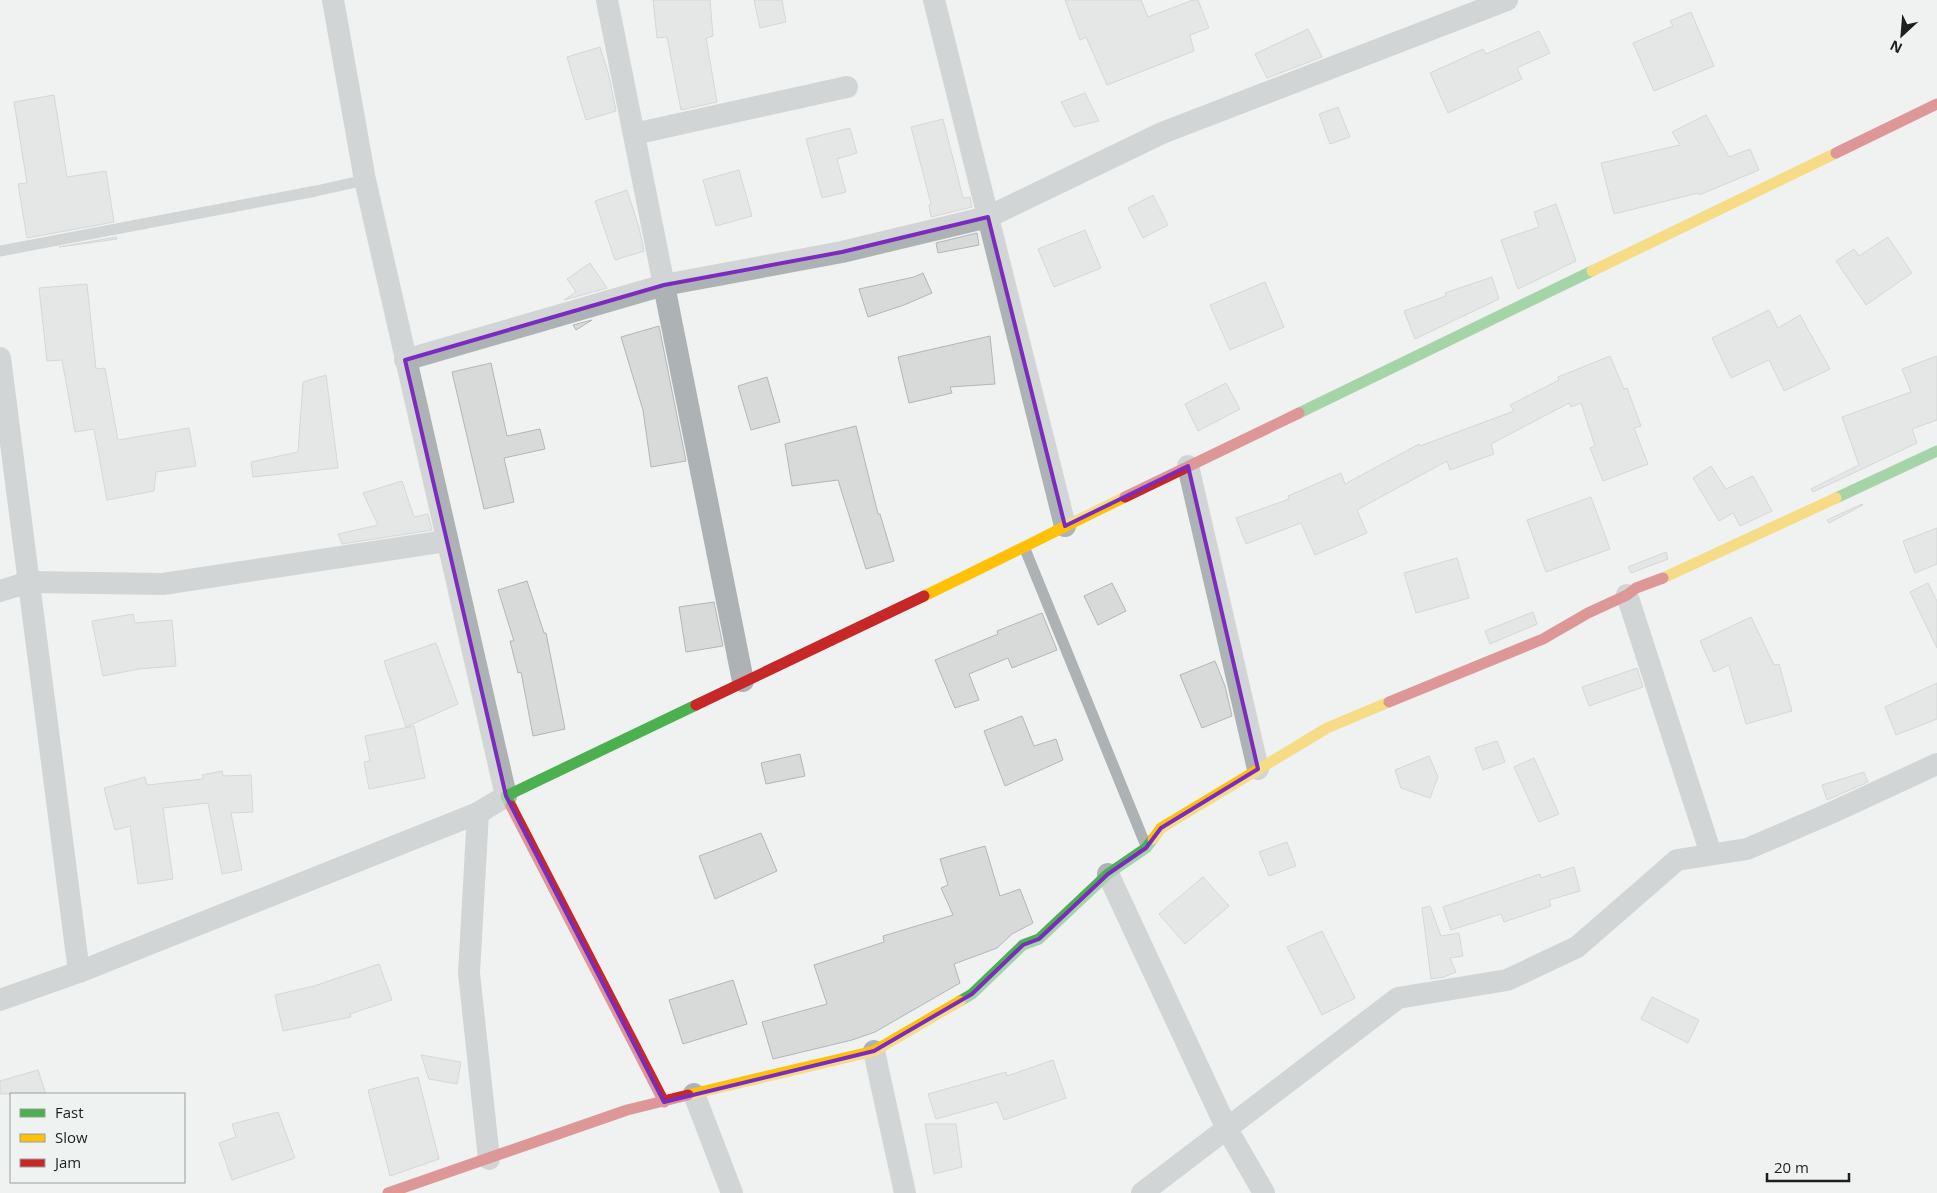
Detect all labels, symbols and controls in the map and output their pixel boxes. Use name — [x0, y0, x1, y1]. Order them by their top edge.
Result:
north arrow — [1877, 10, 1927, 60]
text: N — [1887, 36, 1905, 58]
legend — [10, 1093, 185, 1183]
text: Fast — [55, 1102, 84, 1122]
text: Slow — [55, 1127, 88, 1147]
scale bar — [1767, 1150, 1850, 1182]
text: Jam — [53, 1152, 81, 1172]
text: 20 m — [1774, 1157, 1809, 1177]

